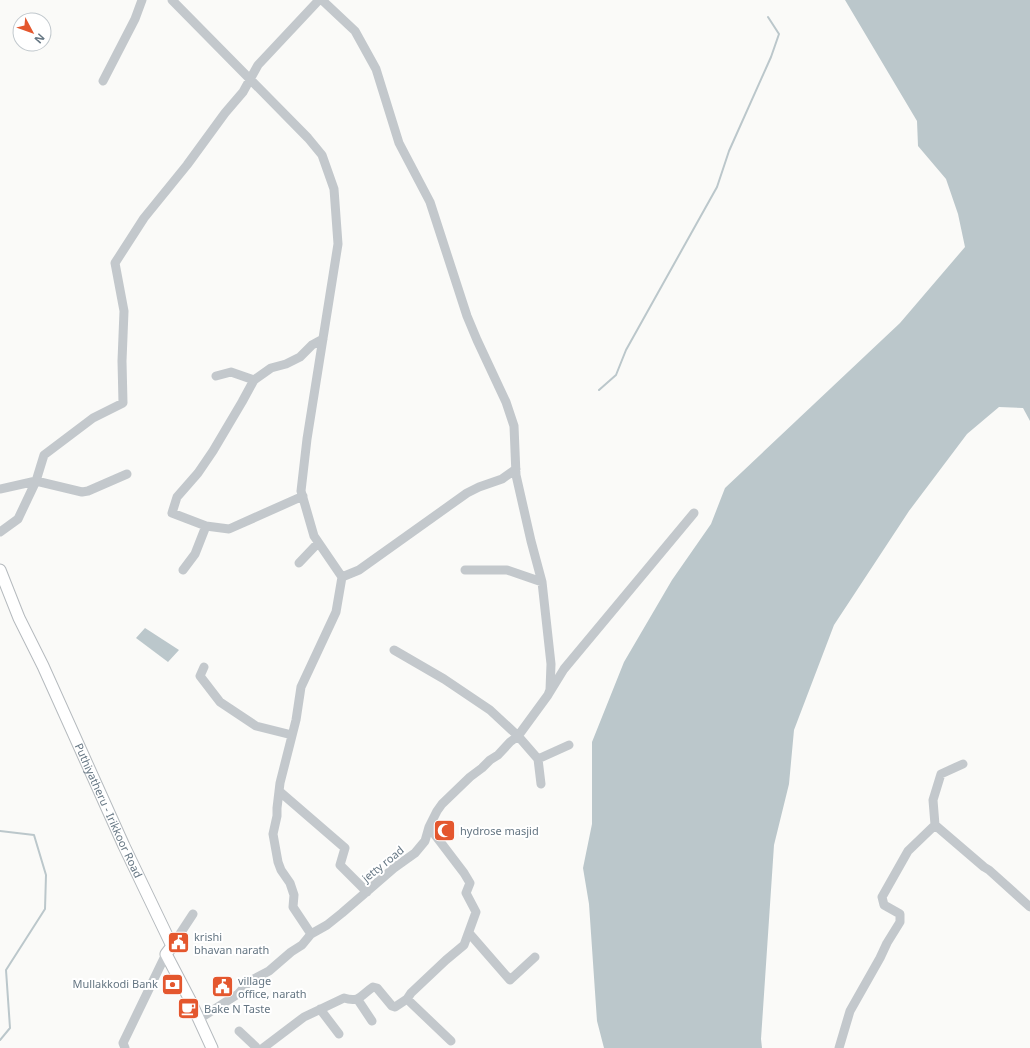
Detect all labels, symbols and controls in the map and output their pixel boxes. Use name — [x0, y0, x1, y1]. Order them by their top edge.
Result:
north arrow — [12, 12, 52, 52]
text: N — [31, 31, 49, 47]
street label: Puthiyatheru - Irikkoor Road — [72, 741, 146, 880]
mosque icon: hydrose masjid — [432, 818, 458, 844]
place label: hydrose masjid — [460, 823, 539, 838]
street label: jetty road — [358, 842, 407, 886]
place label: krishi bhavan narath — [194, 929, 269, 957]
public building icon: krishi bhavan narath — [166, 930, 192, 956]
bank icon: Mullakkodi Bank — [160, 971, 186, 997]
place label: village office, narath — [238, 973, 307, 1001]
public building icon: village office, narath — [210, 974, 236, 1000]
place label: Mullakkodi Bank — [73, 976, 158, 991]
cafe icon: Bake N Taste — [175, 996, 201, 1022]
place label: Bake N Taste — [204, 1001, 270, 1016]

